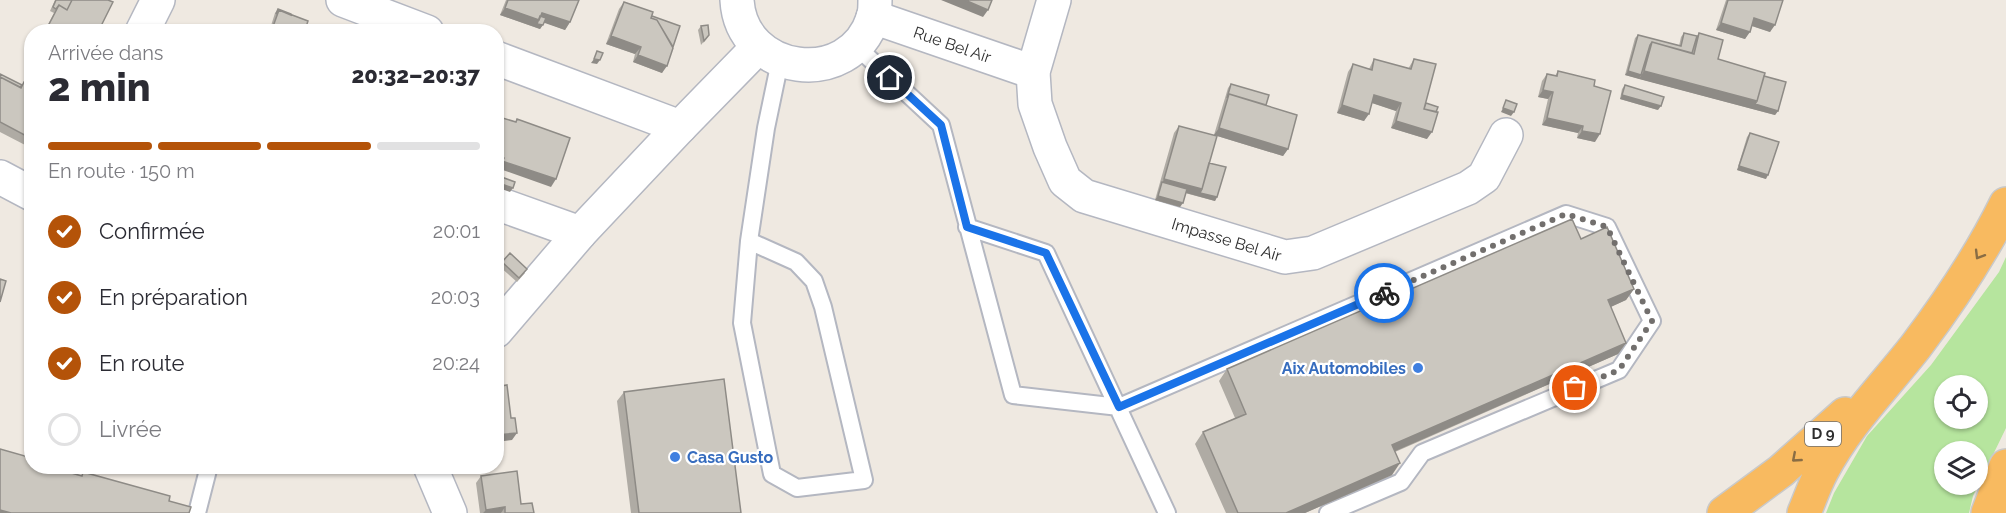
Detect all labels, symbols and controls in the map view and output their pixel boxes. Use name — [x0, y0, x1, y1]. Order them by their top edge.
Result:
street label: Rue Bel Air — [911, 23, 994, 67]
text: Arrivée dans — [48, 41, 163, 65]
pin — [864, 52, 915, 103]
icon: home — [873, 61, 906, 94]
text: 20:32–20:37 — [351, 62, 480, 88]
text: 2 min — [48, 64, 151, 110]
text: En route · 150 m — [48, 159, 195, 183]
street label: Impasse Bel Air — [1169, 214, 1284, 265]
icon: check — [48, 215, 81, 248]
text: Confirmée — [99, 218, 205, 244]
text: 20:01 — [433, 219, 480, 243]
one-way arrow — [1974, 249, 1986, 259]
courier — [1354, 263, 1414, 323]
icon: bike — [1368, 277, 1401, 310]
icon: check — [48, 281, 81, 314]
text: En préparation — [99, 284, 248, 310]
text: 20:03 — [431, 285, 480, 309]
icon: check — [48, 347, 81, 380]
text: En route — [99, 350, 184, 376]
text: 20:24 — [432, 351, 480, 375]
place label: Aix Automobiles — [1282, 359, 1406, 378]
marker: Aix Automobiles — [1411, 361, 1425, 375]
pin — [1549, 362, 1600, 413]
icon: bag — [1558, 371, 1591, 404]
map controls — [1934, 375, 1988, 495]
button: locate — [1934, 375, 1988, 429]
text: Livrée — [99, 416, 162, 442]
road number: D 9 — [1805, 422, 1841, 446]
button: layers — [1934, 441, 1988, 495]
place label: Casa Gusto — [687, 448, 773, 467]
marker: Casa Gusto — [668, 450, 682, 464]
one-way arrow — [1792, 451, 1802, 462]

